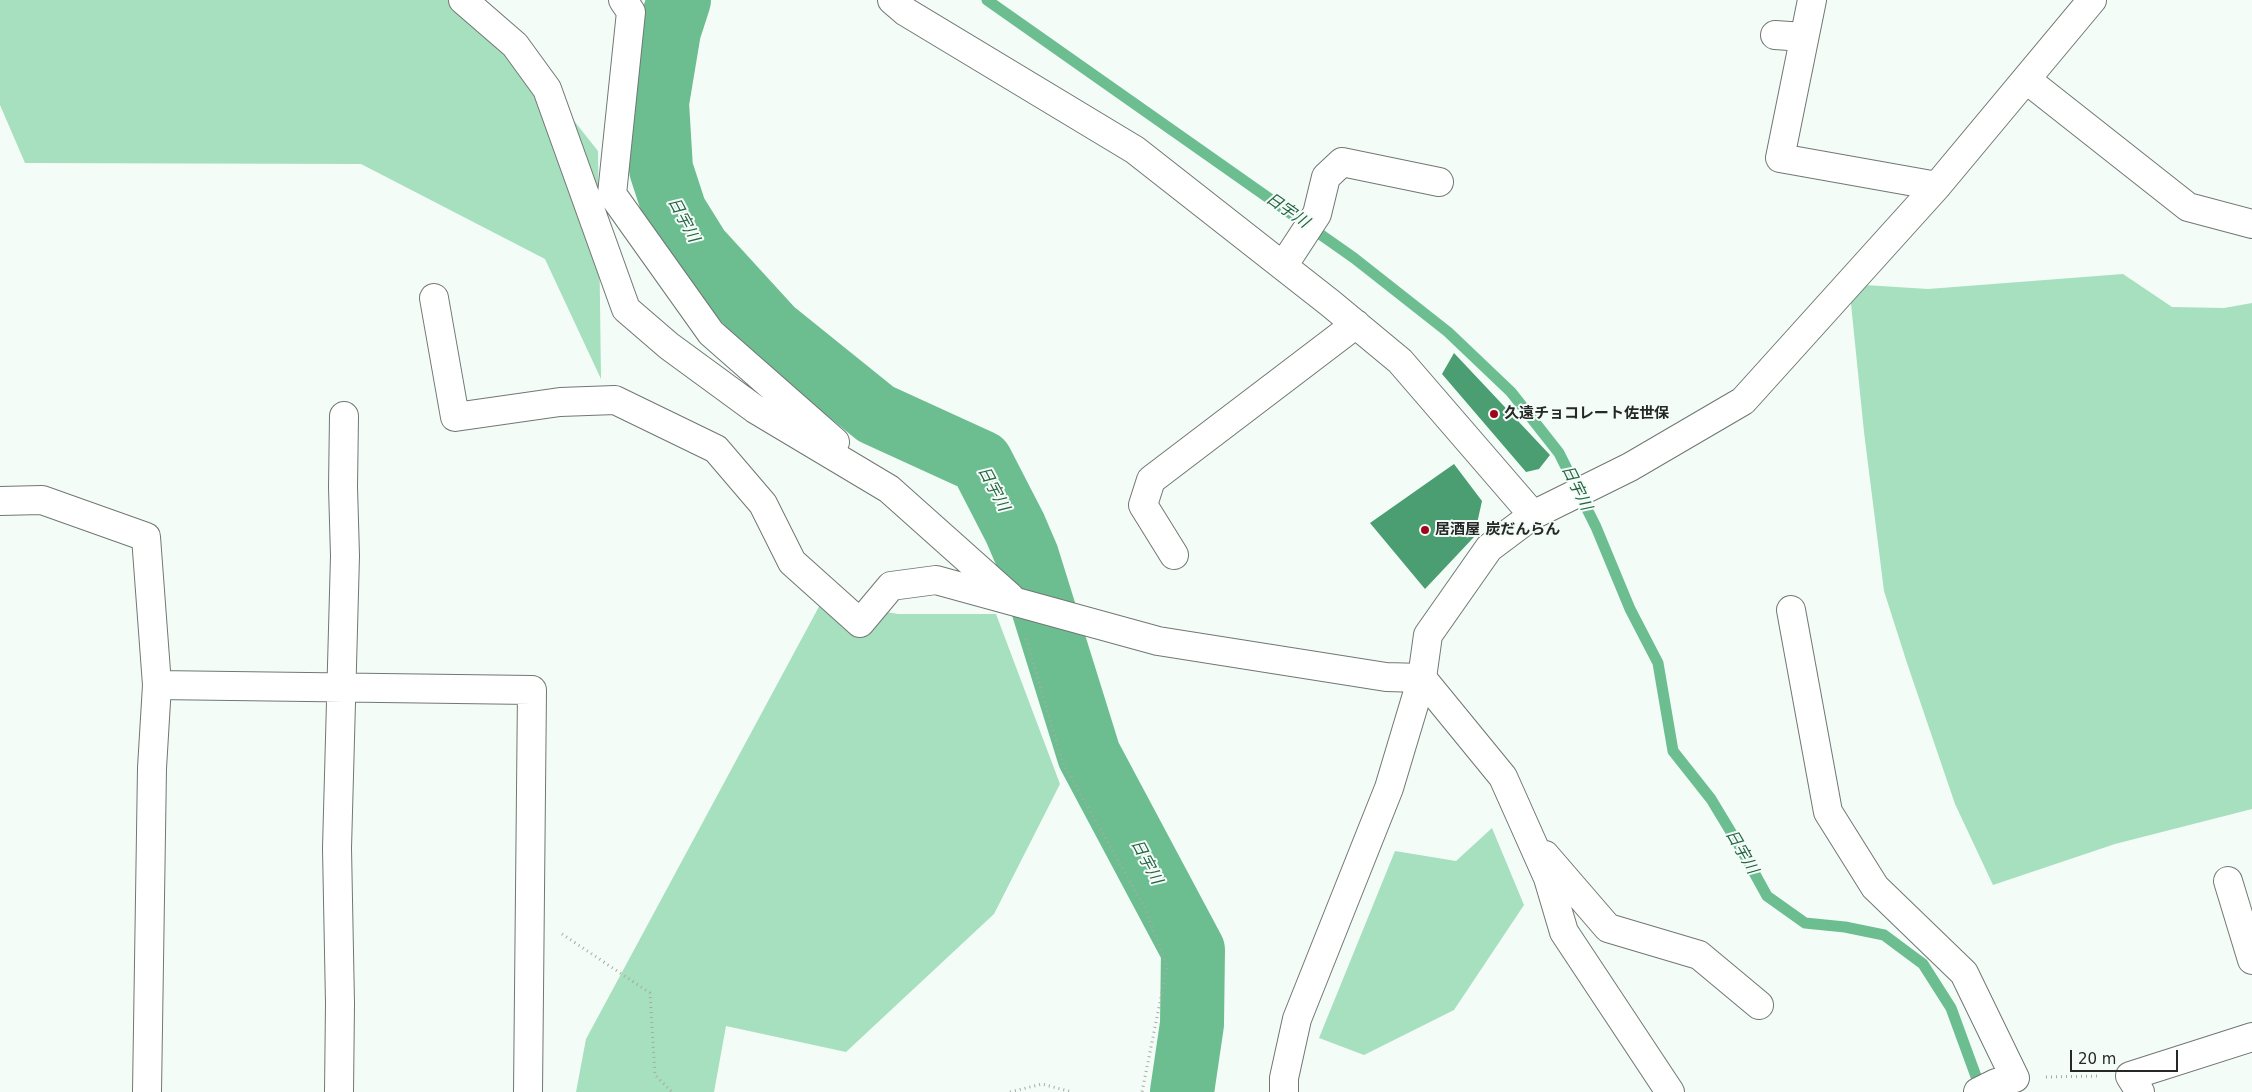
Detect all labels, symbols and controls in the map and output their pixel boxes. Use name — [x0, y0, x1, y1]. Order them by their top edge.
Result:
water label: 日宇川 — [1262, 189, 1312, 233]
water label: 日宇川 — [663, 194, 703, 246]
place label: 久遠チョコレート佐世保 — [1504, 405, 1669, 423]
marker: 久遠チョコレート佐世保 — [1488, 408, 1500, 420]
water label: 日宇川 — [1557, 462, 1595, 514]
water label: 日宇川 — [973, 463, 1013, 515]
place label: 居酒屋 炭だんらん — [1435, 521, 1560, 539]
marker: 居酒屋 炭だんらん — [1419, 524, 1431, 536]
water label: 日宇川 — [1721, 826, 1761, 878]
water label: 日宇川 — [1126, 836, 1166, 888]
scale bar — [2072, 1040, 2180, 1072]
text: 20 m — [2078, 1050, 2116, 1068]

